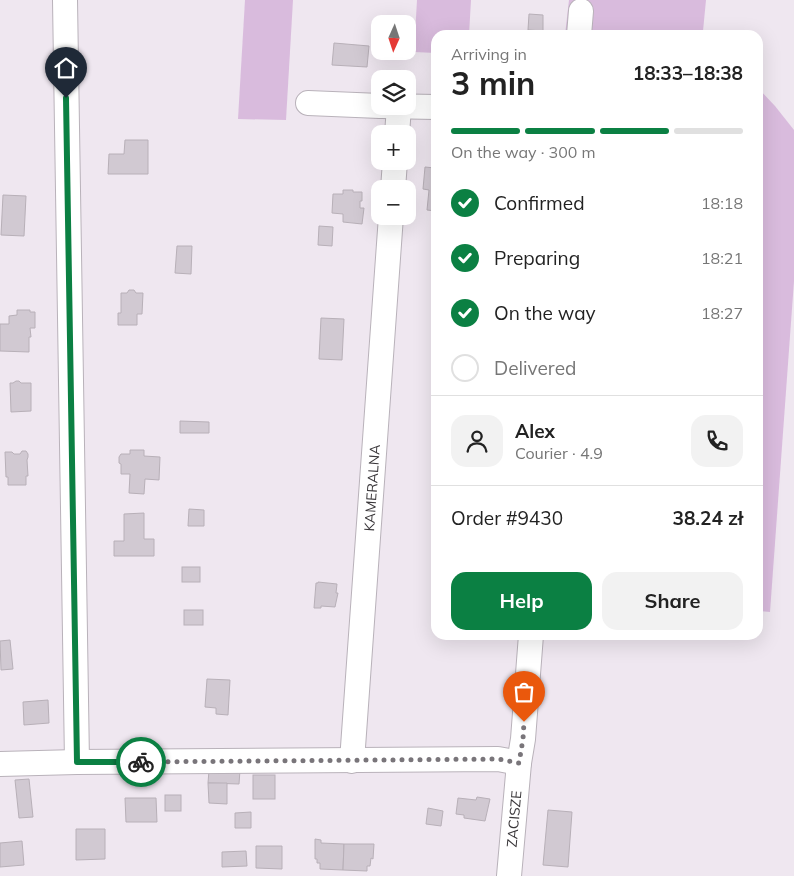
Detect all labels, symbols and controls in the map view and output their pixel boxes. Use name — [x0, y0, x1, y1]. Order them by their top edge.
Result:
north arrow — [371, 15, 416, 60]
map controls — [371, 15, 416, 225]
text: Arriving in — [451, 44, 527, 64]
pin — [45, 47, 87, 98]
icon: home — [52, 54, 80, 82]
text: 18:33–18:38 — [633, 61, 743, 85]
text: 3 min — [451, 63, 535, 103]
button: layers — [371, 70, 416, 115]
button: + — [371, 125, 416, 170]
text: On the way · 300 m — [451, 142, 596, 162]
button: − — [371, 180, 416, 225]
icon: check — [451, 189, 479, 217]
text: Confirmed — [494, 191, 585, 215]
text: 18:18 — [701, 193, 743, 213]
icon: check — [451, 244, 479, 272]
text: Preparing — [494, 246, 580, 270]
text: 18:21 — [701, 248, 743, 268]
icon: check — [451, 299, 479, 327]
text: On the way — [494, 301, 596, 325]
text: 18:27 — [701, 303, 743, 323]
text: Delivered — [494, 356, 576, 380]
button: person — [451, 415, 503, 467]
button: phone — [691, 415, 743, 467]
text: Alex — [515, 419, 555, 443]
street label: KAMERALNA — [360, 443, 384, 532]
text: Courier · 4.9 — [515, 443, 603, 463]
text: Order #9430 — [451, 506, 563, 530]
text: 38.24 zł — [673, 506, 743, 530]
button: Help — [451, 572, 592, 630]
button: Share — [602, 572, 743, 630]
pin — [503, 671, 545, 722]
icon: bag — [510, 678, 538, 706]
courier — [116, 737, 166, 787]
icon: bike — [127, 748, 155, 776]
street label: ZACISZE — [503, 790, 525, 848]

